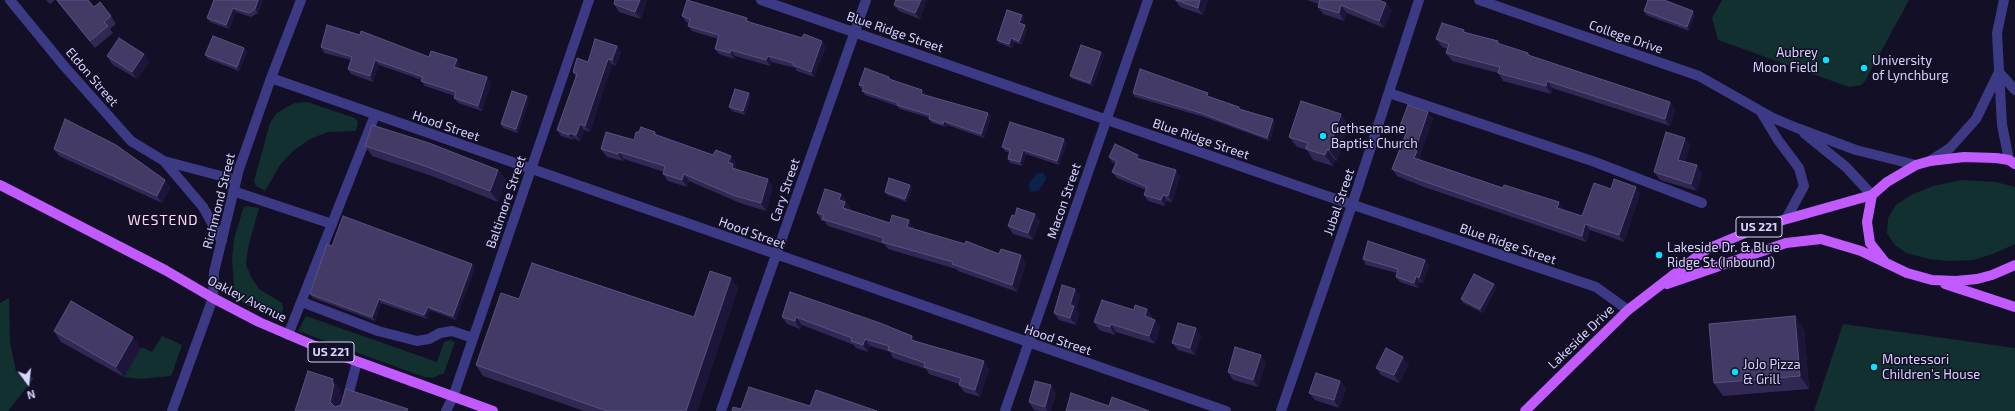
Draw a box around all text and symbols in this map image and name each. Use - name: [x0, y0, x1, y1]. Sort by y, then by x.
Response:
- street label: Blue Ridge Street: [845, 8, 945, 56]
- street label: College Drive: [1587, 17, 1665, 57]
- street label: Eldon Street: [62, 45, 122, 109]
- place label: Aubrey Moon Field: [1753, 45, 1818, 76]
- place label: University of Lynchburg: [1872, 53, 1949, 84]
- marker: Aubrey Moon Field: [1821, 55, 1831, 65]
- marker: University of Lynchburg: [1859, 63, 1869, 73]
- street label: Hood Street: [410, 107, 482, 145]
- street label: Blue Ridge Street: [1151, 115, 1251, 163]
- place label: Gethsemane Baptist Church: [1331, 121, 1418, 152]
- marker: Gethsemane Baptist Church: [1318, 131, 1328, 141]
- street label: Richmond Street: [200, 152, 238, 250]
- street label: Baltimore Street: [483, 154, 529, 250]
- street label: Cary Street: [767, 156, 803, 224]
- street label: Macon Street: [1044, 161, 1084, 241]
- street label: Jubal Street: [1320, 167, 1358, 237]
- district label: WESTEND: [127, 212, 199, 228]
- street label: Hood Street: [716, 214, 788, 252]
- road number: US 221: [1736, 217, 1782, 237]
- street label: Blue Ridge Street: [1458, 220, 1558, 268]
- place label: Lakeside Dr. & Blue Ridge St.(Inbound): [1667, 240, 1780, 271]
- marker: Lakeside Dr. & Blue Ridge St.(Inbound): [1654, 250, 1664, 260]
- street label: Oakley Avenue: [205, 272, 289, 326]
- street label: Lakeside Drive: [1545, 302, 1617, 372]
- street label: Hood Street: [1022, 321, 1094, 359]
- road number: US 221: [308, 342, 354, 362]
- place label: Montessori Children's House: [1882, 352, 1980, 383]
- place label: JoJo Pizza & Grill: [1743, 357, 1801, 388]
- marker: Montessori Children's House: [1869, 362, 1879, 372]
- north arrow: [8, 363, 48, 403]
- marker: JoJo Pizza & Grill: [1730, 367, 1740, 377]
- text: N: [26, 388, 37, 402]

